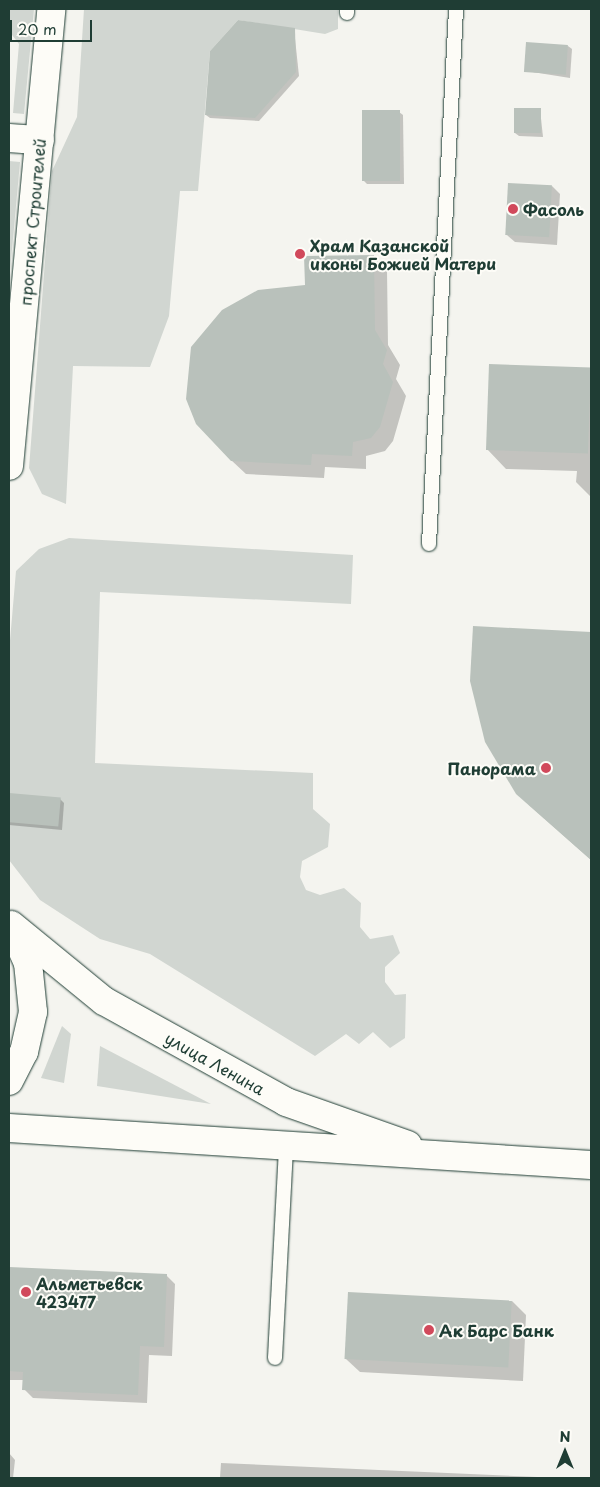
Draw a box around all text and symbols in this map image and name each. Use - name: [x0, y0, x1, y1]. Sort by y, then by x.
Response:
- scale bar: [12, 10, 95, 42]
- text: 20 m: [18, 17, 57, 40]
- street label: проспект Строителей: [15, 137, 49, 307]
- place label: Фасоль: [523, 199, 584, 219]
- marker: Фасоль: [507, 203, 519, 215]
- place label: Храм Казанской иконы Божией Матери: [310, 235, 499, 273]
- marker: Храм Казанской иконы Божией Матери: [294, 248, 306, 260]
- place label: Панорама: [447, 758, 536, 778]
- marker: Панорама: [540, 762, 552, 774]
- street label: улица Ленина: [161, 1027, 269, 1099]
- place label: Альметьевск 423477: [36, 1273, 143, 1311]
- marker: Альметьевск 423477: [20, 1286, 32, 1298]
- place label: Ак Барс Банк: [439, 1320, 554, 1340]
- marker: Ак Барс Банк: [423, 1324, 435, 1336]
- text: N: [559, 1426, 571, 1447]
- north arrow: [540, 1427, 590, 1477]

